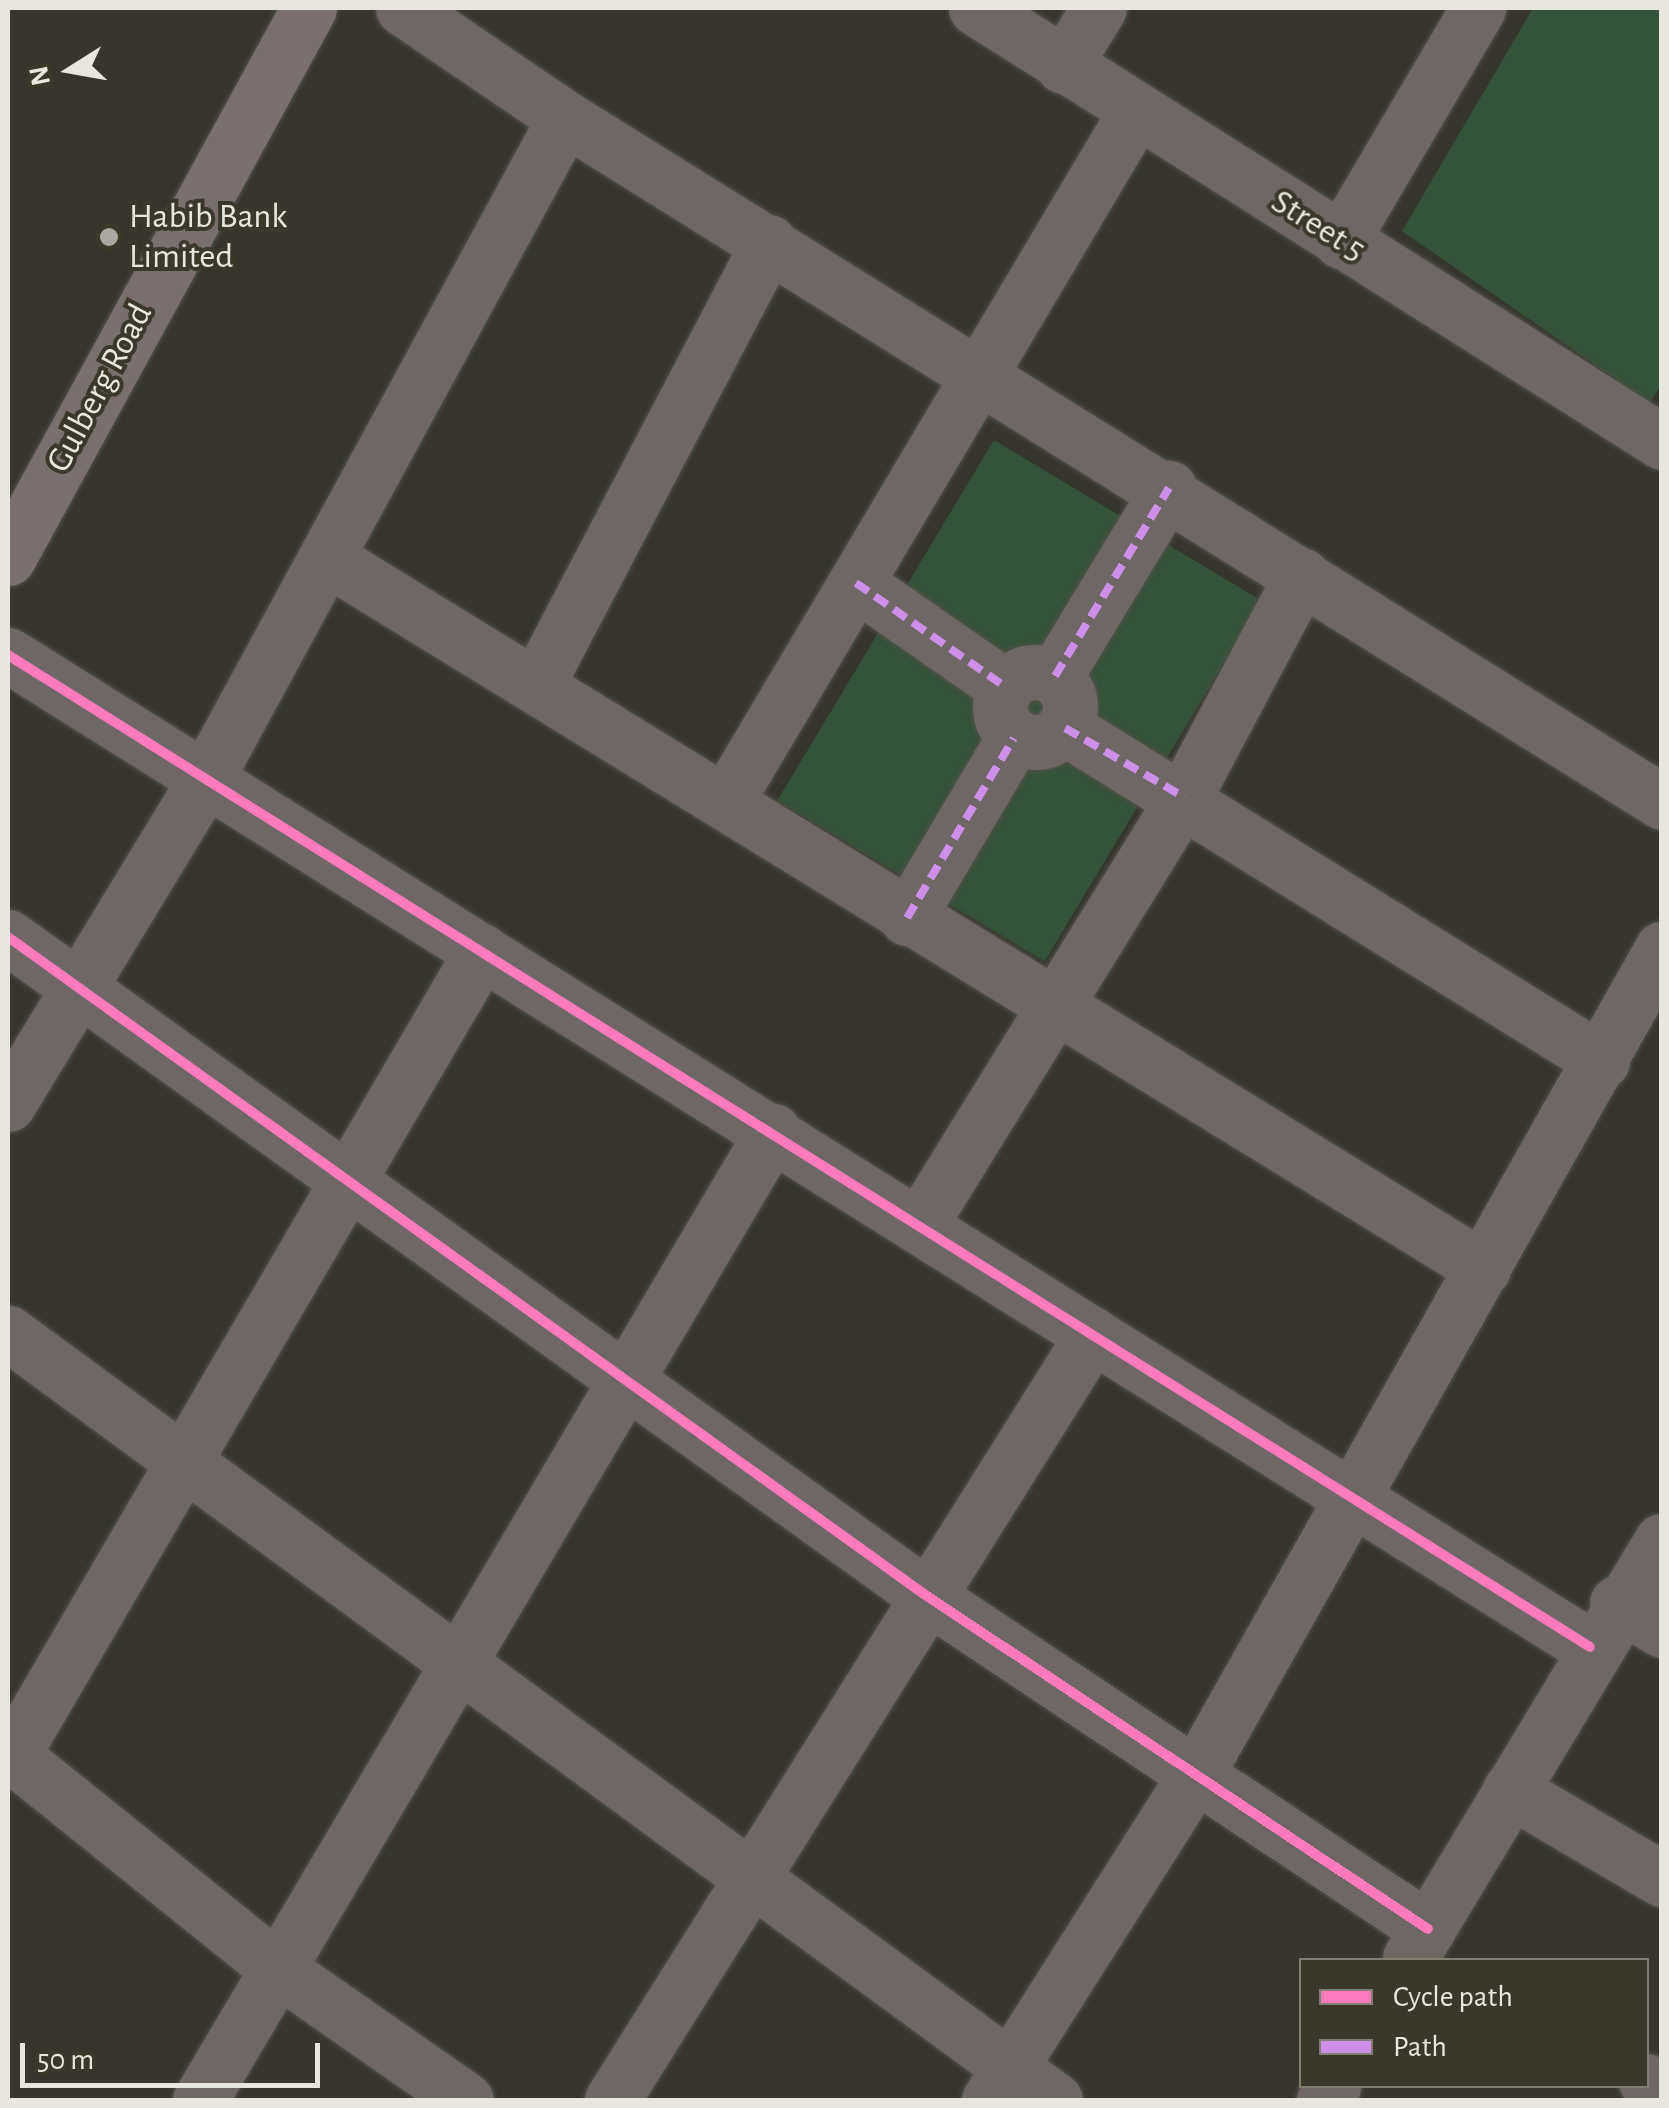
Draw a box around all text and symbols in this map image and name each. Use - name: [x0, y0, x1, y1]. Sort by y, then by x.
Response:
- north arrow: [20, 20, 120, 120]
- text: N: [25, 63, 56, 88]
- street label: Street 5: [1263, 181, 1373, 271]
- place label: Habib Bank Limited: [129, 196, 287, 278]
- marker: Habib Bank Limited: [98, 226, 120, 248]
- street label: Gulberg Road: [38, 297, 162, 479]
- legend: [1299, 1958, 1649, 2088]
- text: Cycle path: [1393, 1982, 1513, 2012]
- scale bar: [25, 2023, 325, 2085]
- text: Path: [1393, 2032, 1447, 2062]
- text: 50 m: [37, 2045, 94, 2075]

